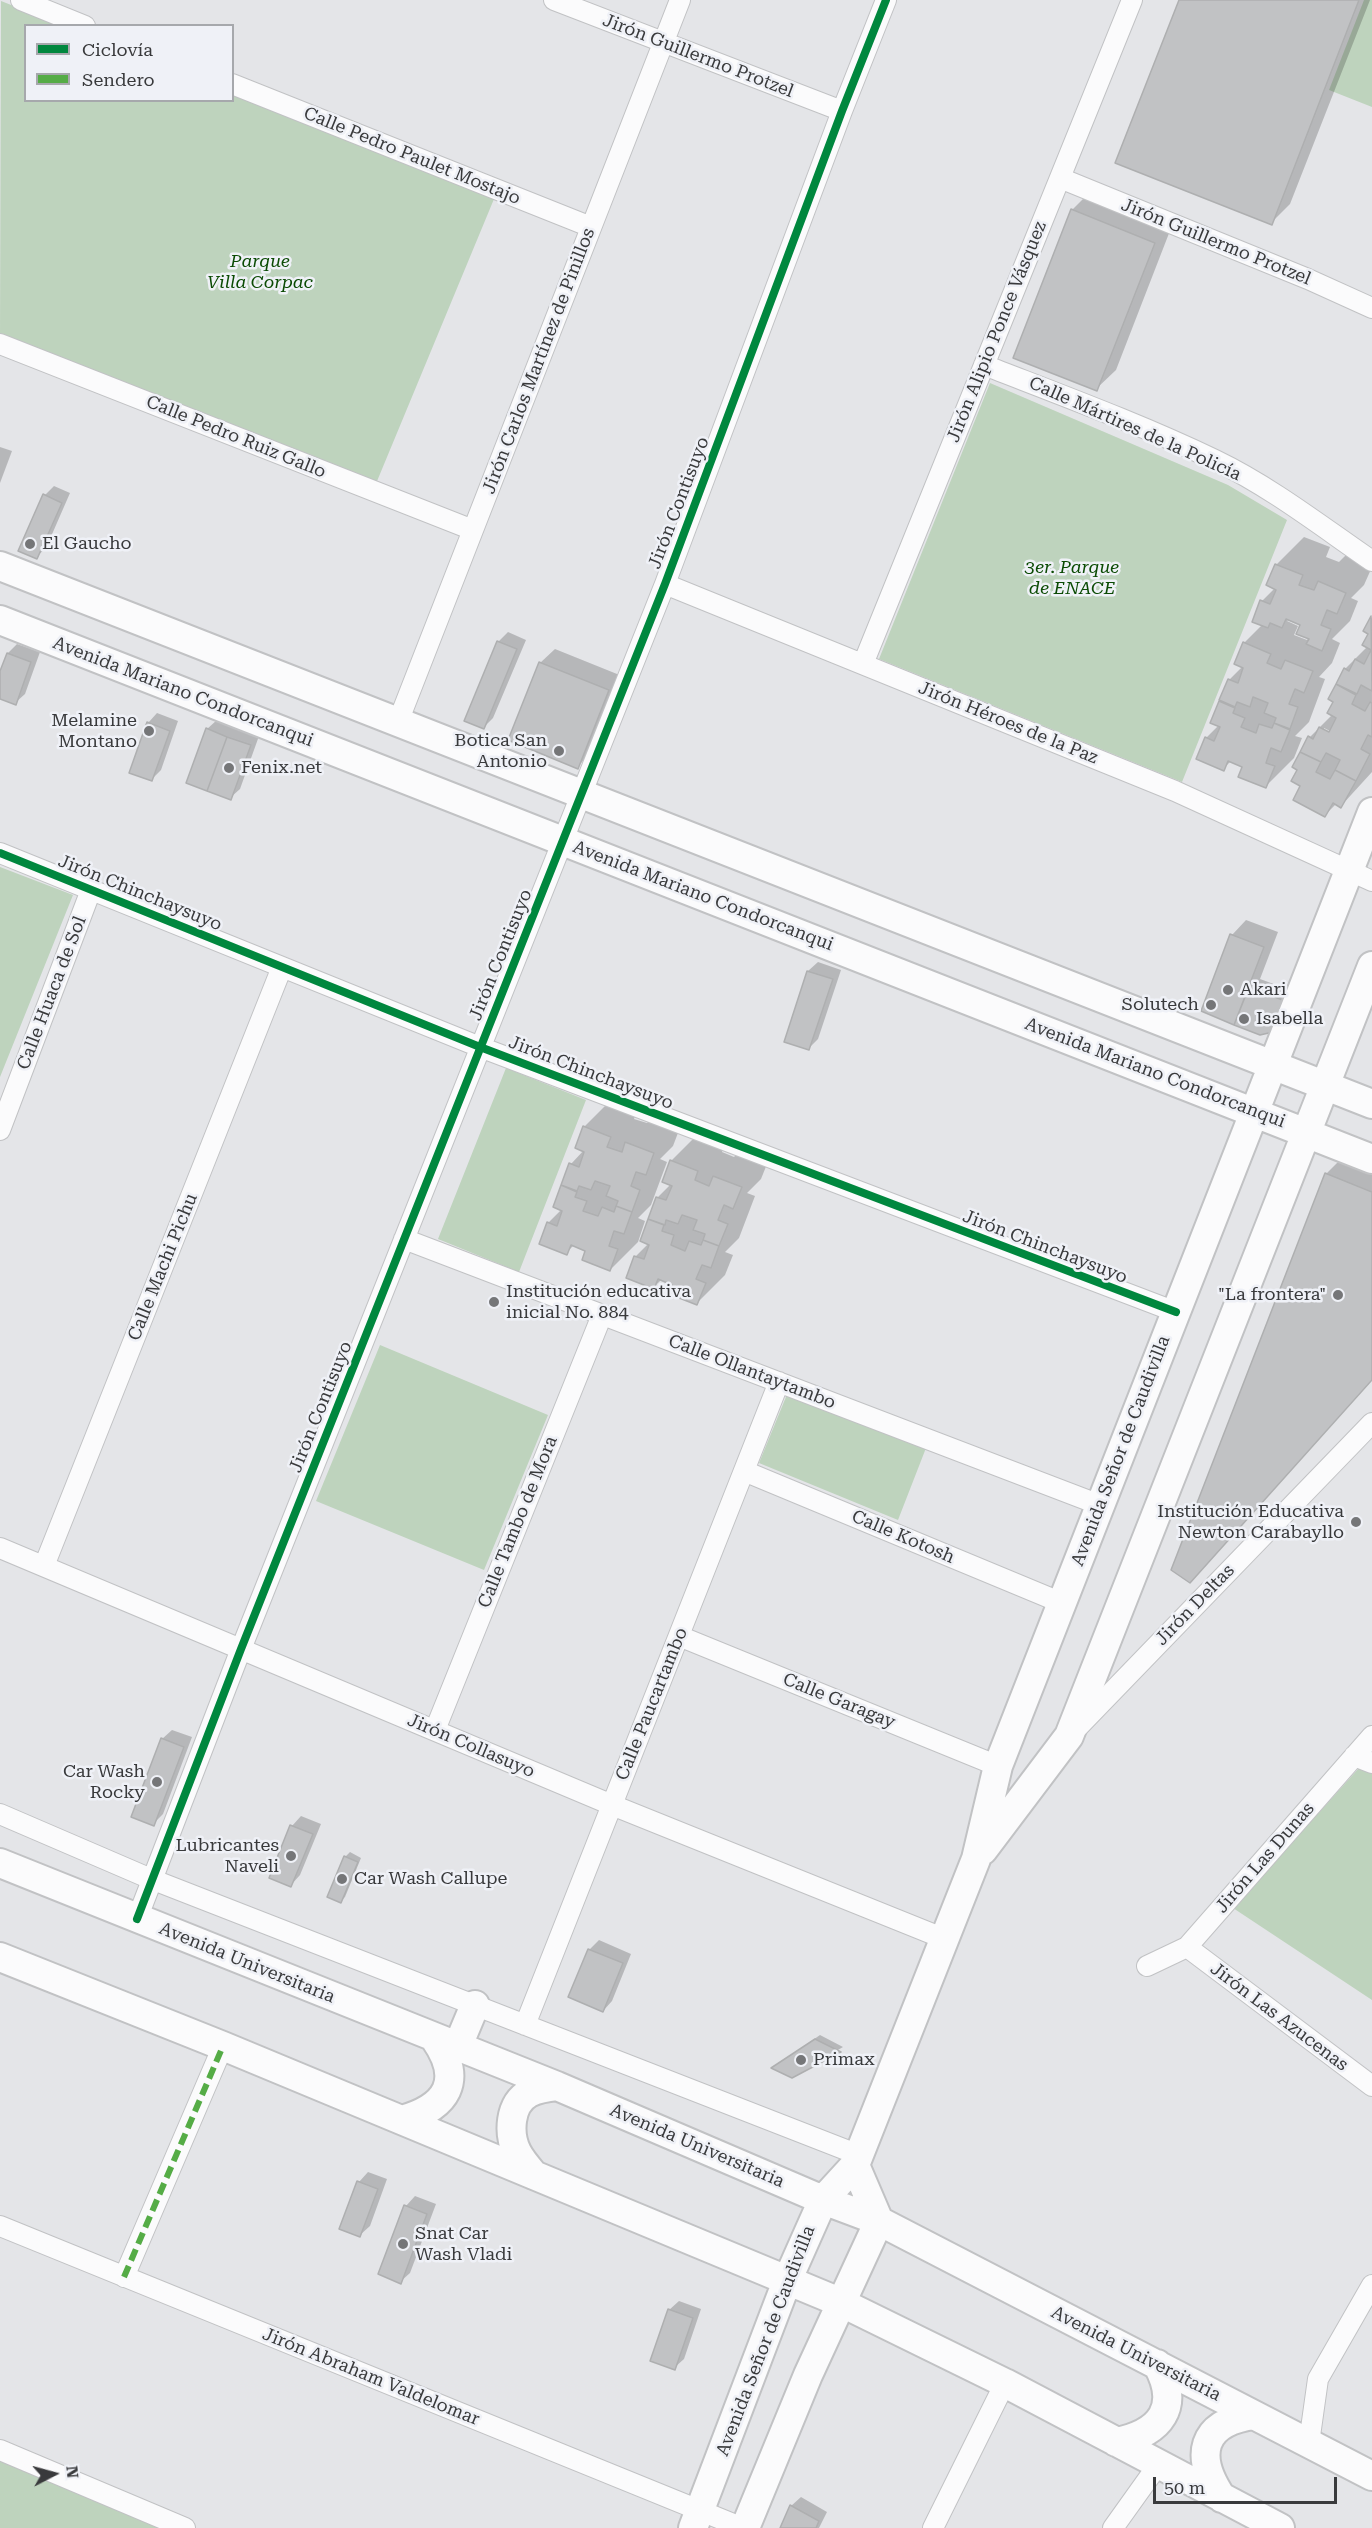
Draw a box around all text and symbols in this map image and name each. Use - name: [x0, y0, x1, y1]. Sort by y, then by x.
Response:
- street label: Jirón Guillermo Protzel: [600, 10, 796, 102]
- legend: [24, 24, 234, 102]
- text: Ciclovía: [82, 39, 153, 60]
- text: Sendero: [82, 69, 155, 90]
- street label: Calle Pedro Paulet Mostajo: [300, 103, 524, 209]
- street label: Jirón Guillermo Protzel: [1118, 194, 1314, 290]
- street label: Jirón Alipio Ponce Vásquez: [943, 218, 1051, 446]
- street label: Jirón Carlos Martínez de Pinillos: [478, 225, 600, 497]
- park label: Parque Villa Corpac: [207, 251, 313, 294]
- street label: Calle Mártires de la Policía: [1025, 372, 1245, 486]
- street label: Calle Pedro Ruiz Gallo: [143, 391, 329, 483]
- street label: Jirón Contisuyo: [644, 434, 714, 572]
- place label: El Gaucho: [42, 533, 132, 555]
- marker: El Gaucho: [23, 537, 37, 551]
- park label: 3er. Parque de ENACE: [1025, 557, 1119, 600]
- street label: Avenida Mariano Condorcanqui: [50, 632, 316, 752]
- street label: Jirón Héroes de la Paz: [915, 677, 1101, 769]
- place label: Melamine Montano: [51, 710, 137, 752]
- marker: Melamine Montano: [142, 724, 156, 738]
- place label: Botica San Antonio: [454, 730, 547, 772]
- marker: Botica San Antonio: [552, 744, 566, 758]
- place label: Fenix.net: [241, 757, 322, 779]
- marker: Fenix.net: [222, 761, 236, 775]
- street label: Avenida Mariano Condorcanqui: [570, 836, 836, 956]
- street label: Jirón Chinchaysuyo: [55, 850, 225, 936]
- street label: Jirón Contisuyo: [465, 886, 537, 1024]
- street label: Calle Huaca de Sol: [13, 913, 91, 1073]
- place label: Akari: [1240, 979, 1287, 1001]
- marker: Akari: [1221, 983, 1235, 997]
- place label: Solutech: [1121, 994, 1199, 1016]
- marker: Solutech: [1204, 998, 1218, 1012]
- place label: Isabella: [1256, 1008, 1323, 1030]
- marker: Isabella: [1237, 1012, 1251, 1026]
- street label: Avenida Mariano Condorcanqui: [1022, 1013, 1288, 1133]
- street label: Jirón Chinchaysuyo: [506, 1032, 676, 1114]
- street label: Calle Machi Pichu: [124, 1190, 202, 1344]
- street label: Jirón Chinchaysuyo: [960, 1206, 1130, 1288]
- place label: Institución educativa inicial No. 884: [506, 1281, 691, 1324]
- place label: "La frontera": [1218, 1284, 1326, 1306]
- marker: "La frontera": [1331, 1288, 1345, 1302]
- marker: Institución educativa inicial No. 884: [487, 1295, 501, 1309]
- street label: Calle Ollantaytambo: [665, 1330, 839, 1414]
- street label: Avenida Señor de Caudivilla: [1067, 1333, 1175, 1569]
- street label: Jirón Contisuyo: [285, 1338, 357, 1476]
- street label: Calle Tambo de Mora: [474, 1433, 562, 1611]
- place label: Institución Educativa Newton Carabayllo: [1157, 1501, 1344, 1544]
- street label: Calle Kotosh: [848, 1506, 958, 1568]
- marker: Institución Educativa Newton Carabayllo: [1349, 1515, 1363, 1529]
- street label: Jirón Deltas: [1151, 1560, 1239, 1650]
- street label: Calle Paucartambo: [611, 1624, 693, 1784]
- street label: Calle Garagay: [780, 1669, 898, 1733]
- street label: Jirón Collasuyo: [404, 1709, 538, 1783]
- place label: Car Wash Rocky: [63, 1761, 145, 1804]
- marker: Car Wash Rocky: [150, 1775, 164, 1789]
- street label: Jirón Las Dunas: [1211, 1798, 1319, 1918]
- place label: Lubricantes Naveli: [175, 1835, 279, 1878]
- marker: Lubricantes Naveli: [284, 1849, 298, 1863]
- place label: Car Wash Callupe: [354, 1868, 507, 1890]
- marker: Car Wash Callupe: [335, 1872, 349, 1886]
- street label: Avenida Universitaria: [156, 1918, 338, 2008]
- street label: Jirón Las Azucenas: [1206, 1958, 1352, 2076]
- place label: Primax: [813, 2049, 875, 2071]
- marker: Primax: [794, 2053, 808, 2067]
- street label: Avenida Universitaria: [606, 2099, 788, 2193]
- place label: Snat Car Wash Vladi: [415, 2223, 512, 2266]
- street label: Avenida Señor de Caudivilla: [712, 2223, 820, 2459]
- marker: Snat Car Wash Vladi: [396, 2237, 410, 2251]
- street label: Avenida Universitaria: [1048, 2302, 1224, 2406]
- street label: Jirón Abraham Valdelomar: [259, 2323, 483, 2431]
- north arrow: [24, 2444, 84, 2504]
- text: N: [62, 2465, 82, 2479]
- scale bar: [1156, 2465, 1340, 2503]
- text: 50 m: [1164, 2477, 1205, 2498]

